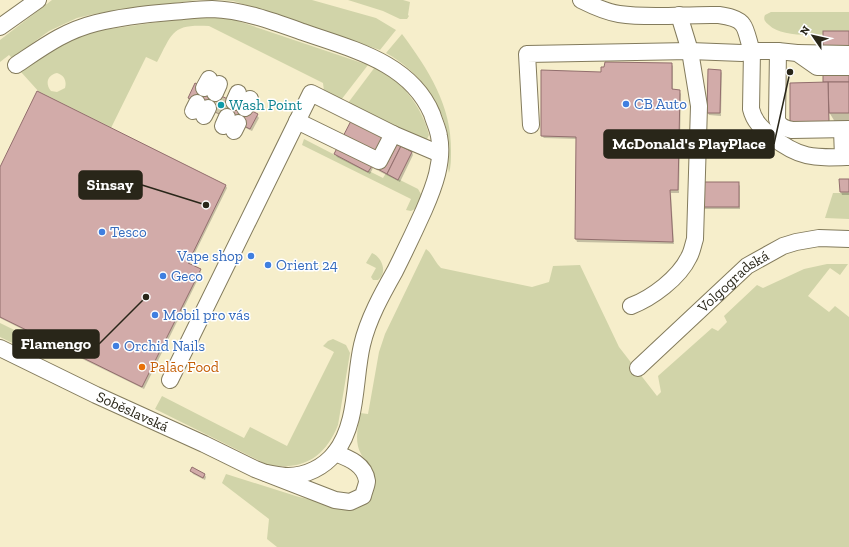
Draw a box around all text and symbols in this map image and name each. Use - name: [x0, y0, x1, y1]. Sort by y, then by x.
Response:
- north arrow: [793, 16, 833, 56]
- text: N: [797, 23, 813, 38]
- place label: CB Auto: [634, 95, 687, 113]
- place label: Wash Point: [229, 96, 303, 114]
- marker: CB Auto: [621, 99, 631, 109]
- marker: Wash Point: [216, 100, 226, 110]
- callout: McDonald's PlayPlace: [604, 130, 774, 158]
- text: McDonald's PlayPlace: [612, 134, 766, 153]
- callout: Sinsay: [79, 171, 142, 199]
- text: Sinsay: [87, 175, 134, 194]
- place label: Tesco: [110, 223, 147, 241]
- marker: Tesco: [97, 227, 107, 237]
- place label: Vape shop: [176, 247, 243, 265]
- street label: Volgogradská: [693, 247, 772, 317]
- marker: Vape shop: [246, 251, 256, 261]
- place label: Orient 24: [276, 256, 338, 274]
- marker: Orient 24: [263, 260, 273, 270]
- place label: Geco: [171, 267, 203, 285]
- marker: Geco: [158, 271, 168, 281]
- place label: Mobil pro vás: [163, 306, 250, 324]
- marker: Mobil pro vás: [150, 310, 160, 320]
- callout: Flamengo: [13, 330, 99, 358]
- text: Flamengo: [21, 334, 92, 353]
- place label: Orchid Nails: [124, 337, 205, 355]
- marker: Orchid Nails: [111, 341, 121, 351]
- place label: Palāc Food: [150, 358, 220, 376]
- marker: Palāc Food: [137, 362, 147, 372]
- street label: Soběslavská: [94, 387, 171, 436]

